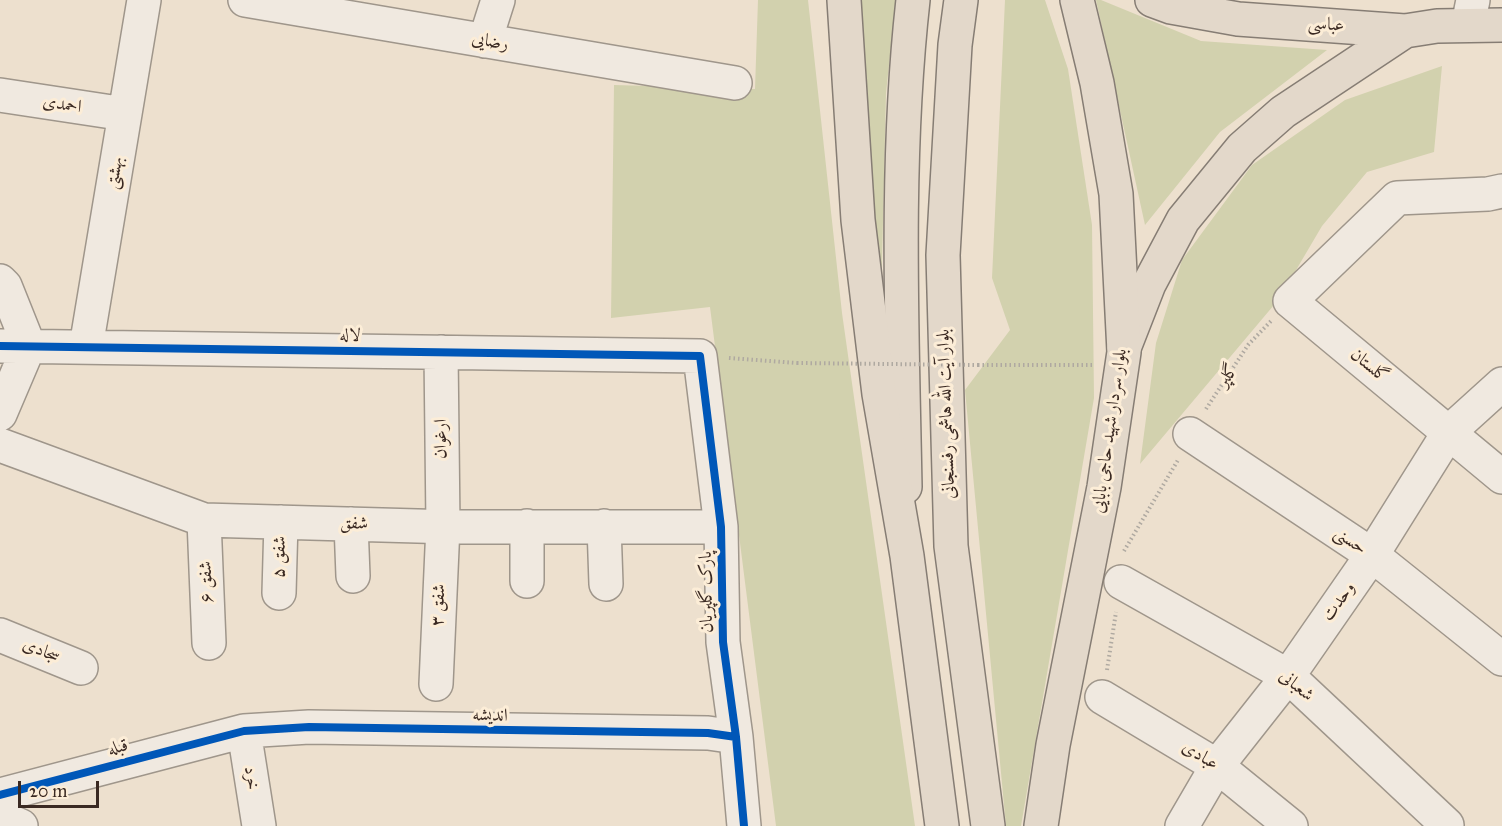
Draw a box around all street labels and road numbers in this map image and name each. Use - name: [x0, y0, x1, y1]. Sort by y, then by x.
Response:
- street label: عباسی: [1307, 13, 1345, 37]
- street label: رضایی: [470, 28, 510, 56]
- street label: احمدی: [41, 91, 83, 119]
- street label: بهشتی: [102, 155, 128, 191]
- street label: لاله: [339, 325, 361, 347]
- street label: بلوار آیت الله هاشمی رفسنجانی: [933, 329, 961, 499]
- street label: گلستان: [1345, 344, 1393, 388]
- street label: بلوار سردار شهید حاجی بابایی: [1088, 347, 1132, 515]
- street label: گلپر: [1212, 360, 1244, 392]
- street label: ارغوان: [431, 419, 453, 459]
- street label: شفق: [340, 513, 368, 535]
- street label: حسنی: [1329, 522, 1371, 560]
- street label: شفق ۵: [268, 535, 292, 579]
- street label: پارک گلپریان: [695, 551, 719, 633]
- street label: شفق ۶: [195, 560, 219, 604]
- street label: وحدت: [1318, 578, 1360, 626]
- street label: شفق ۳: [427, 583, 451, 627]
- street label: سجادی: [19, 634, 63, 668]
- street label: شعبانی: [1274, 665, 1318, 707]
- street label: اندیشه: [472, 705, 508, 727]
- street label: قبله: [105, 735, 131, 761]
- street label: عبادی: [1178, 737, 1222, 775]
- street label: خرد: [238, 765, 264, 791]

